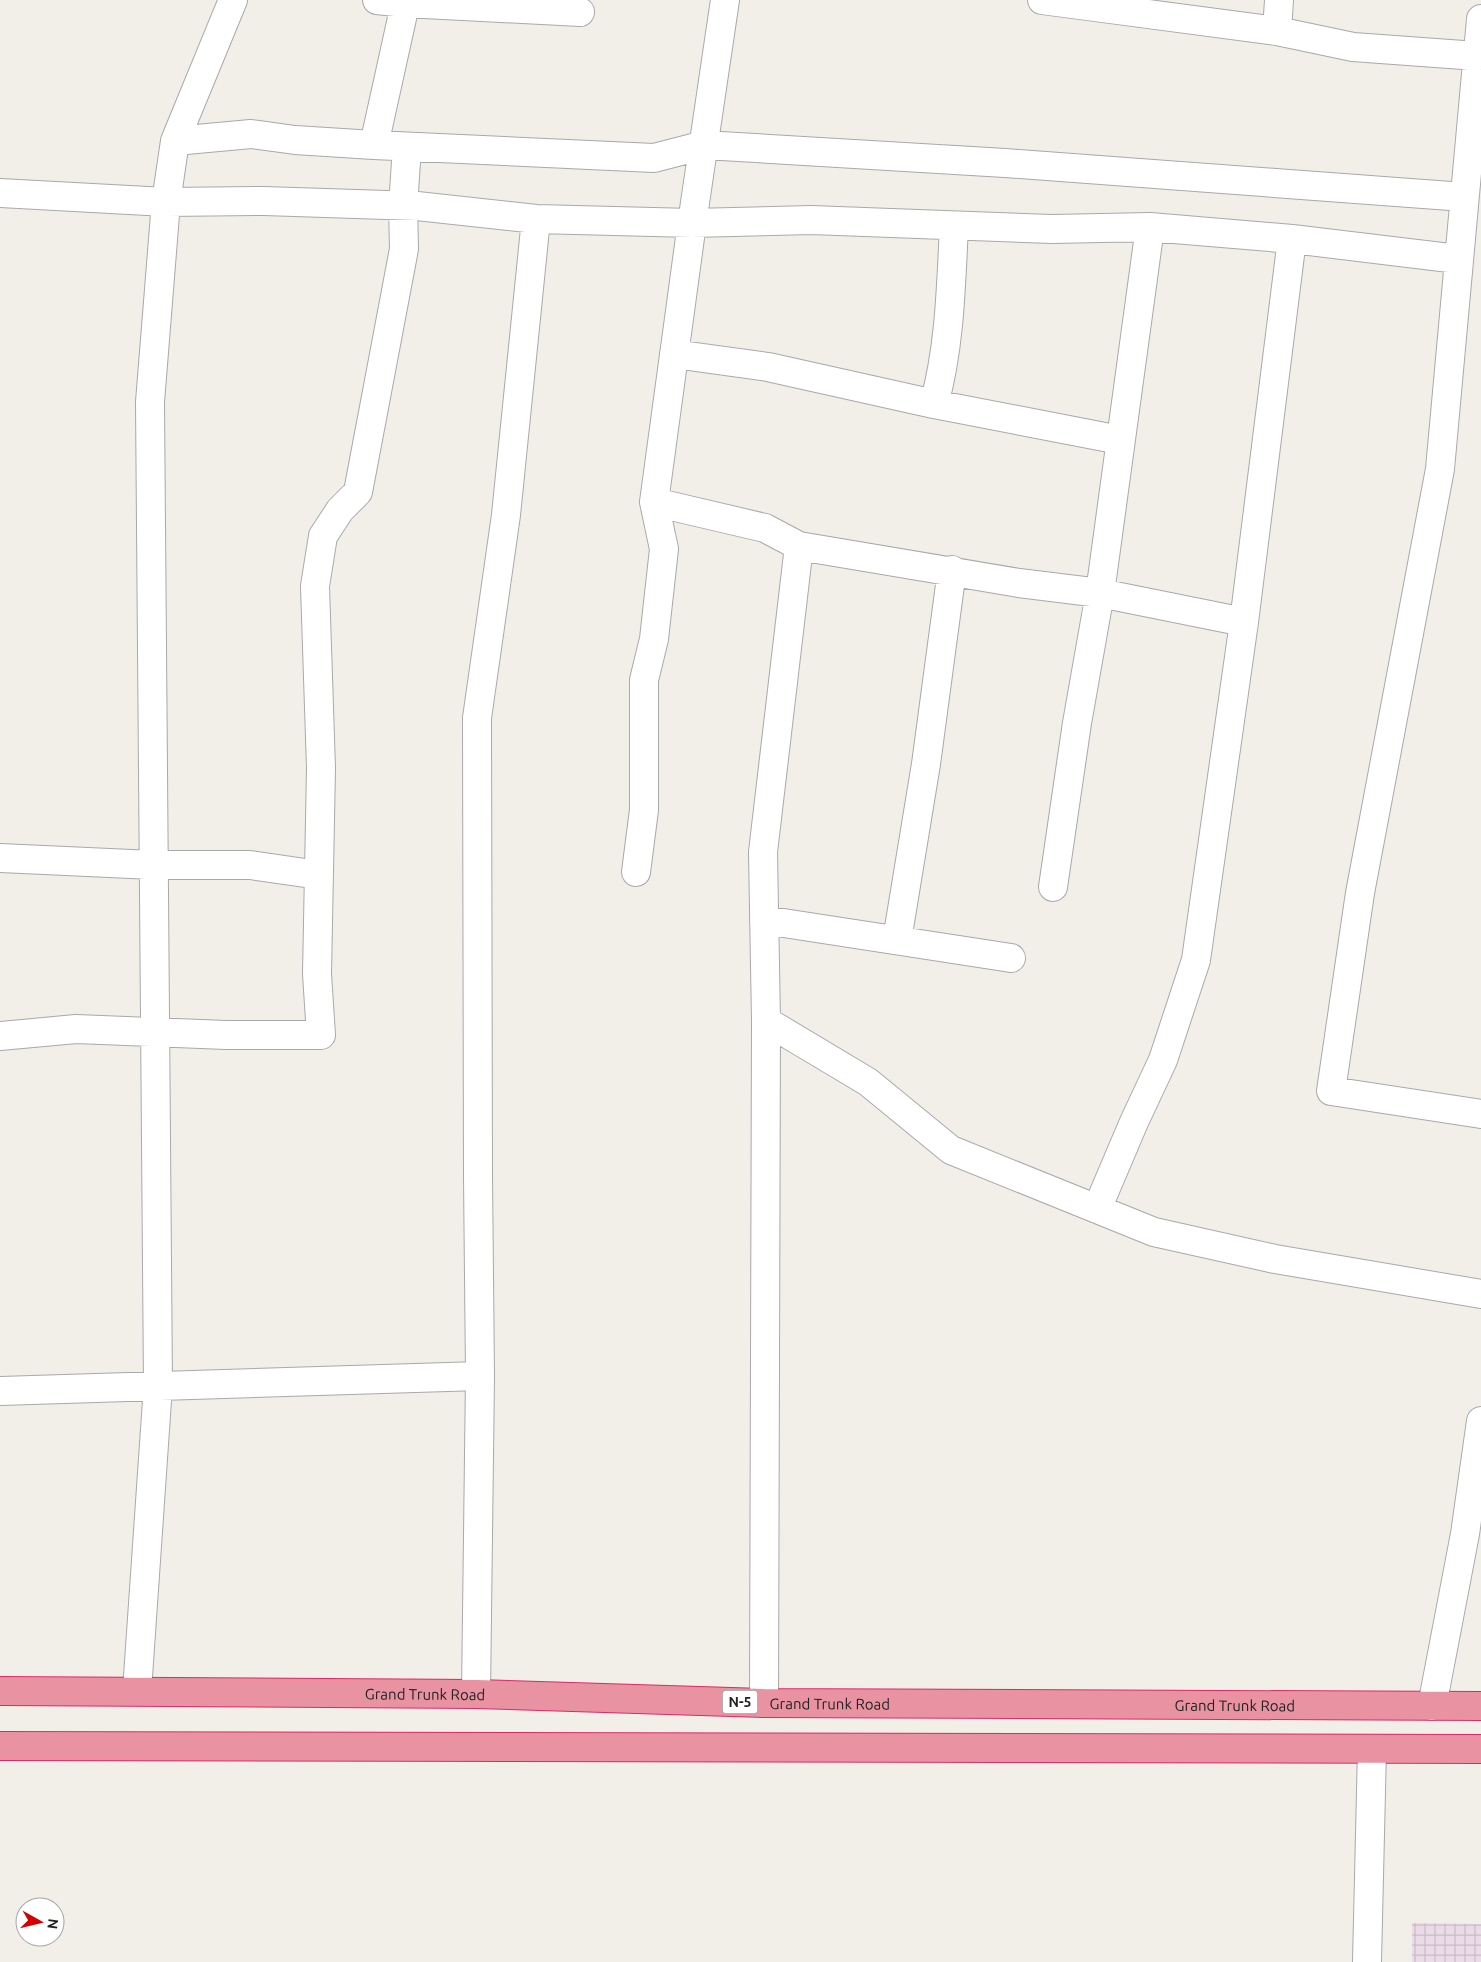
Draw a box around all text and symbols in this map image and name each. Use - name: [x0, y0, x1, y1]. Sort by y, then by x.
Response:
- street label: Grand Trunk Road: [365, 1685, 485, 1703]
- road number: N-5: [722, 1690, 758, 1714]
- street label: Grand Trunk Road: [770, 1695, 890, 1712]
- street label: Grand Trunk Road: [1175, 1696, 1295, 1714]
- north arrow: [15, 1897, 65, 1947]
- text: N: [44, 1918, 62, 1930]

